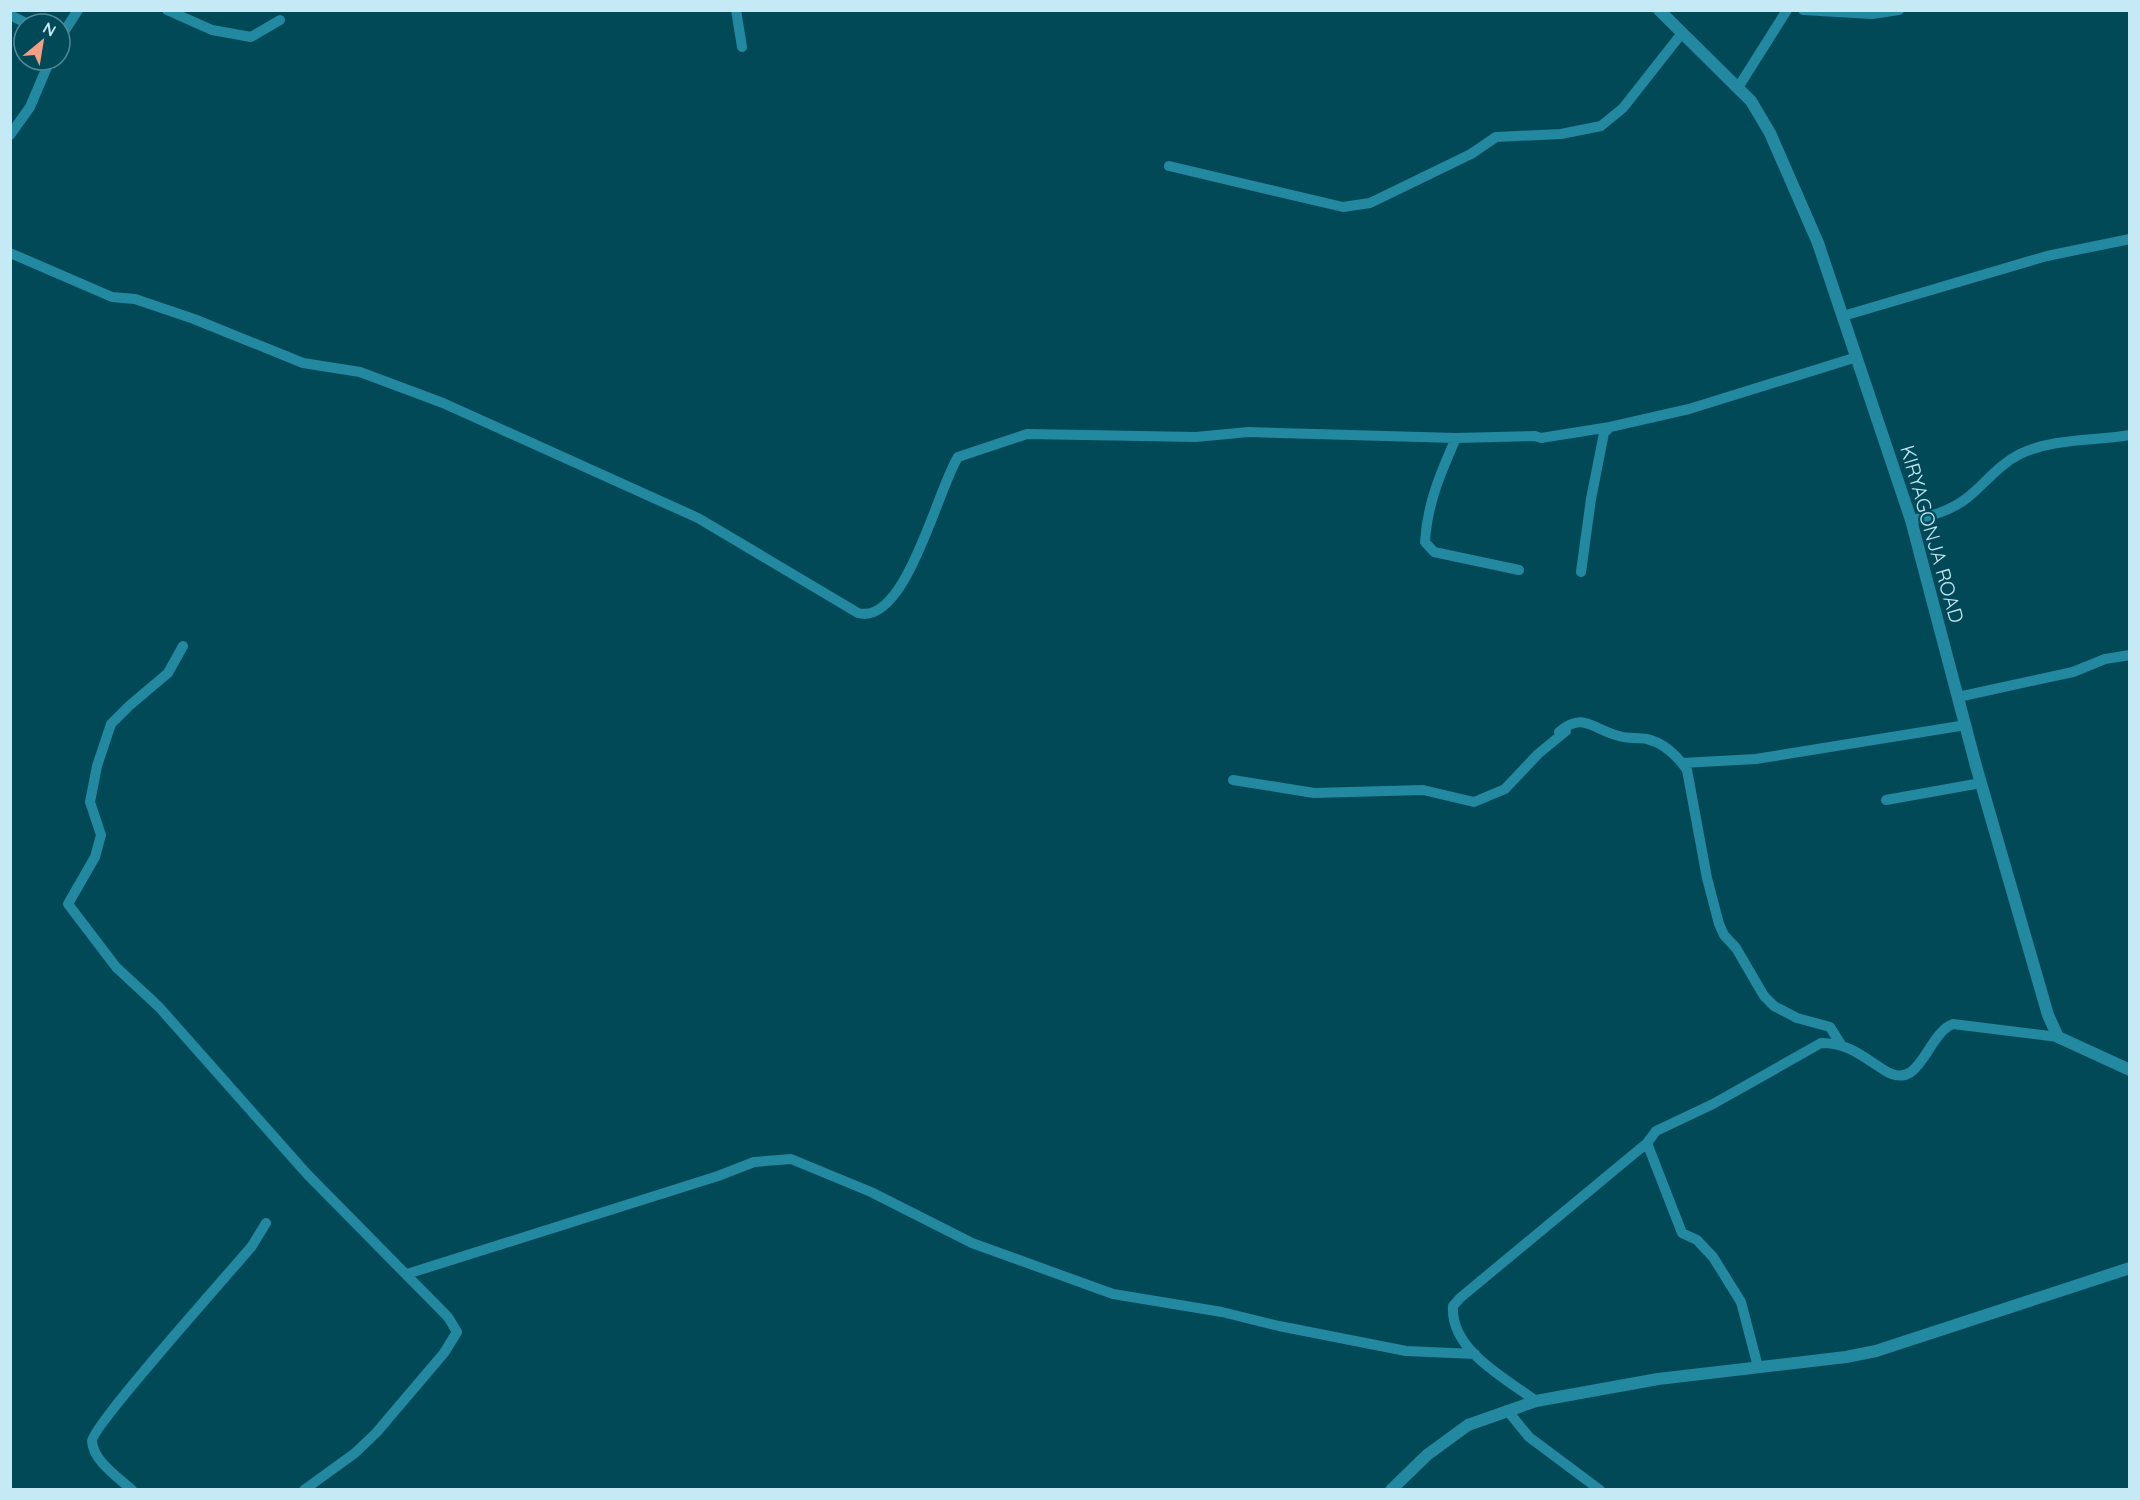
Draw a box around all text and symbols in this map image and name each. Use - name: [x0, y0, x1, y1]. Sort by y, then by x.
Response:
- north arrow: [12, 12, 72, 72]
- text: N: [39, 17, 60, 41]
- street label: KIRYAGONJA ROAD: [1895, 442, 1970, 626]

